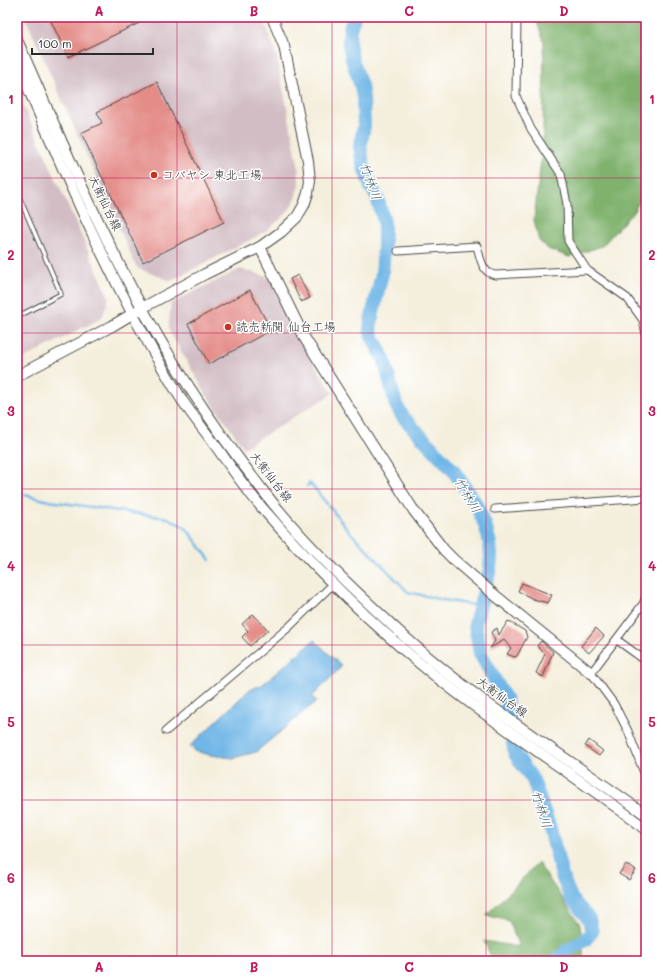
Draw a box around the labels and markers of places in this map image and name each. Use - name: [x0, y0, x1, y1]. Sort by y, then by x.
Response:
- place label: コバヤシ 東北工場: [162, 166, 262, 182]
- marker: コバヤシ 東北工場: [149, 170, 159, 180]
- place label: 読売新聞 仙台工場: [236, 318, 336, 334]
- marker: 読売新聞 仙台工場: [223, 322, 233, 332]

